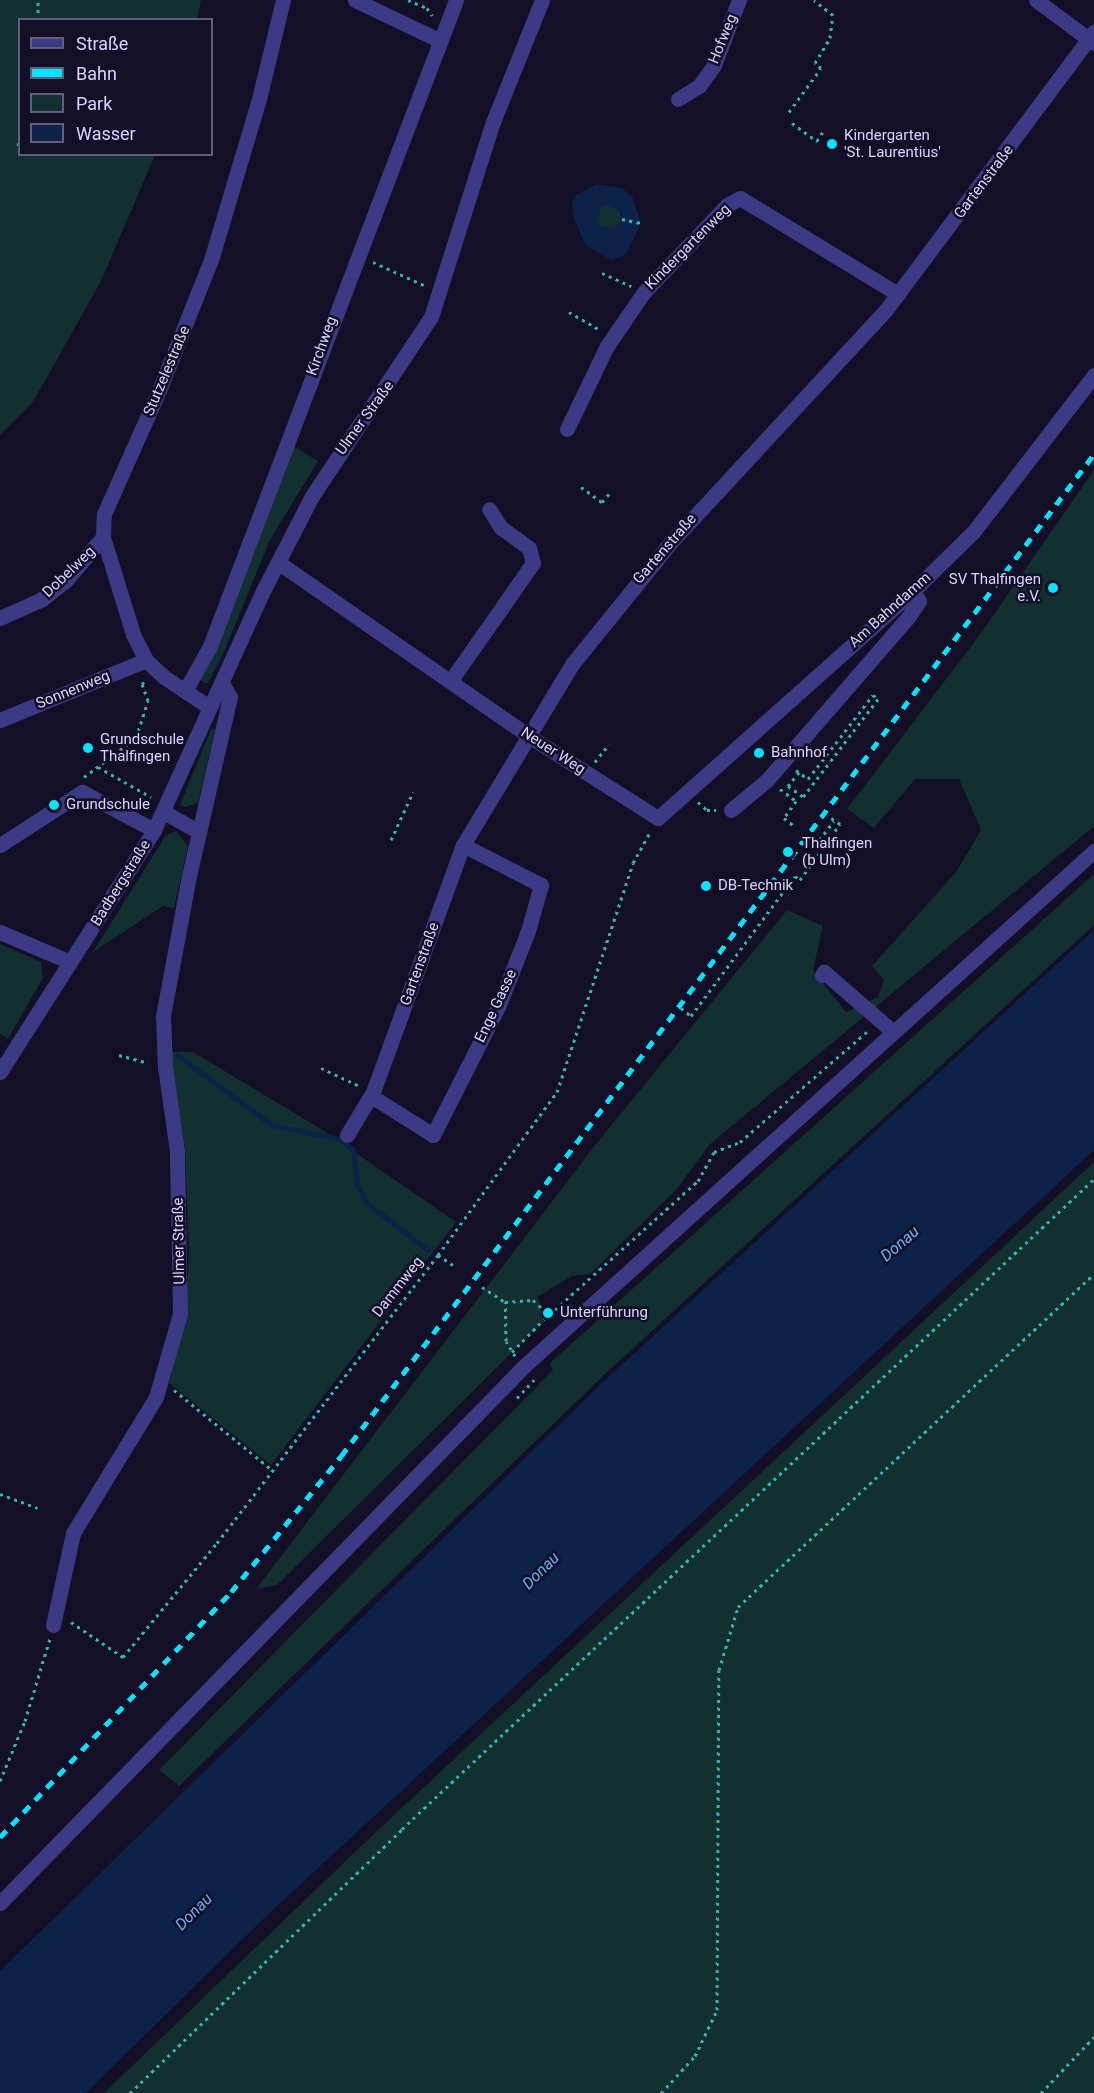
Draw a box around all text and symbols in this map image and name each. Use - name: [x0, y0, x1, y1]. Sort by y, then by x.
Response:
- street label: Hofweg: [705, 11, 741, 67]
- legend: [18, 18, 213, 156]
- text: Straße: [76, 33, 128, 54]
- text: Bahn: [76, 63, 117, 84]
- text: Park: [76, 93, 112, 114]
- text: Wasser: [76, 123, 136, 144]
- place label: Kindergarten 'St. Laurentius': [844, 126, 941, 161]
- marker: Kindergarten 'St. Laurentius': [825, 137, 839, 151]
- street label: Gartenstraße: [950, 142, 1018, 222]
- street label: Kindergartenweg: [641, 200, 735, 294]
- street label: Kirchweg: [303, 314, 341, 378]
- street label: Stutzelestraße: [140, 323, 194, 419]
- street label: Ulmer Straße: [332, 378, 398, 458]
- street label: Gartenstraße: [630, 510, 700, 588]
- street label: Dobelweg: [39, 543, 99, 601]
- street label: Am Bahndamm: [845, 569, 935, 651]
- place label: SV Thalfingen e.V.: [949, 570, 1041, 605]
- marker: SV Thalfingen e.V.: [1046, 581, 1060, 595]
- street label: Sonnenweg: [34, 667, 112, 713]
- street label: Neuer Weg: [517, 724, 589, 778]
- place label: Grundschule Thalfingen: [100, 730, 184, 765]
- marker: Grundschule Thalfingen: [81, 741, 95, 755]
- place label: Bahnhof: [771, 744, 827, 762]
- marker: Bahnhof: [752, 746, 766, 760]
- place label: Grundschule: [66, 796, 150, 814]
- marker: Grundschule: [47, 798, 61, 812]
- place label: Thalfingen (b Ulm): [802, 834, 872, 869]
- street label: Badbergstraße: [87, 837, 155, 929]
- marker: Thalfingen (b Ulm): [779, 843, 797, 861]
- place label: DB-Technik: [718, 877, 793, 895]
- marker: DB-Technik: [699, 879, 713, 893]
- street label: Gartenstraße: [397, 920, 443, 1008]
- street label: Enge Gasse: [471, 967, 521, 1045]
- street label: Ulmer Straße: [169, 1197, 189, 1285]
- water label: Donau: [877, 1222, 923, 1266]
- street label: Dammweg: [369, 1253, 427, 1321]
- place label: Unterführung: [560, 1304, 648, 1322]
- marker: Unterführung: [541, 1306, 555, 1320]
- water label: Donau: [518, 1548, 564, 1594]
- water label: Donau: [171, 1889, 217, 1935]

